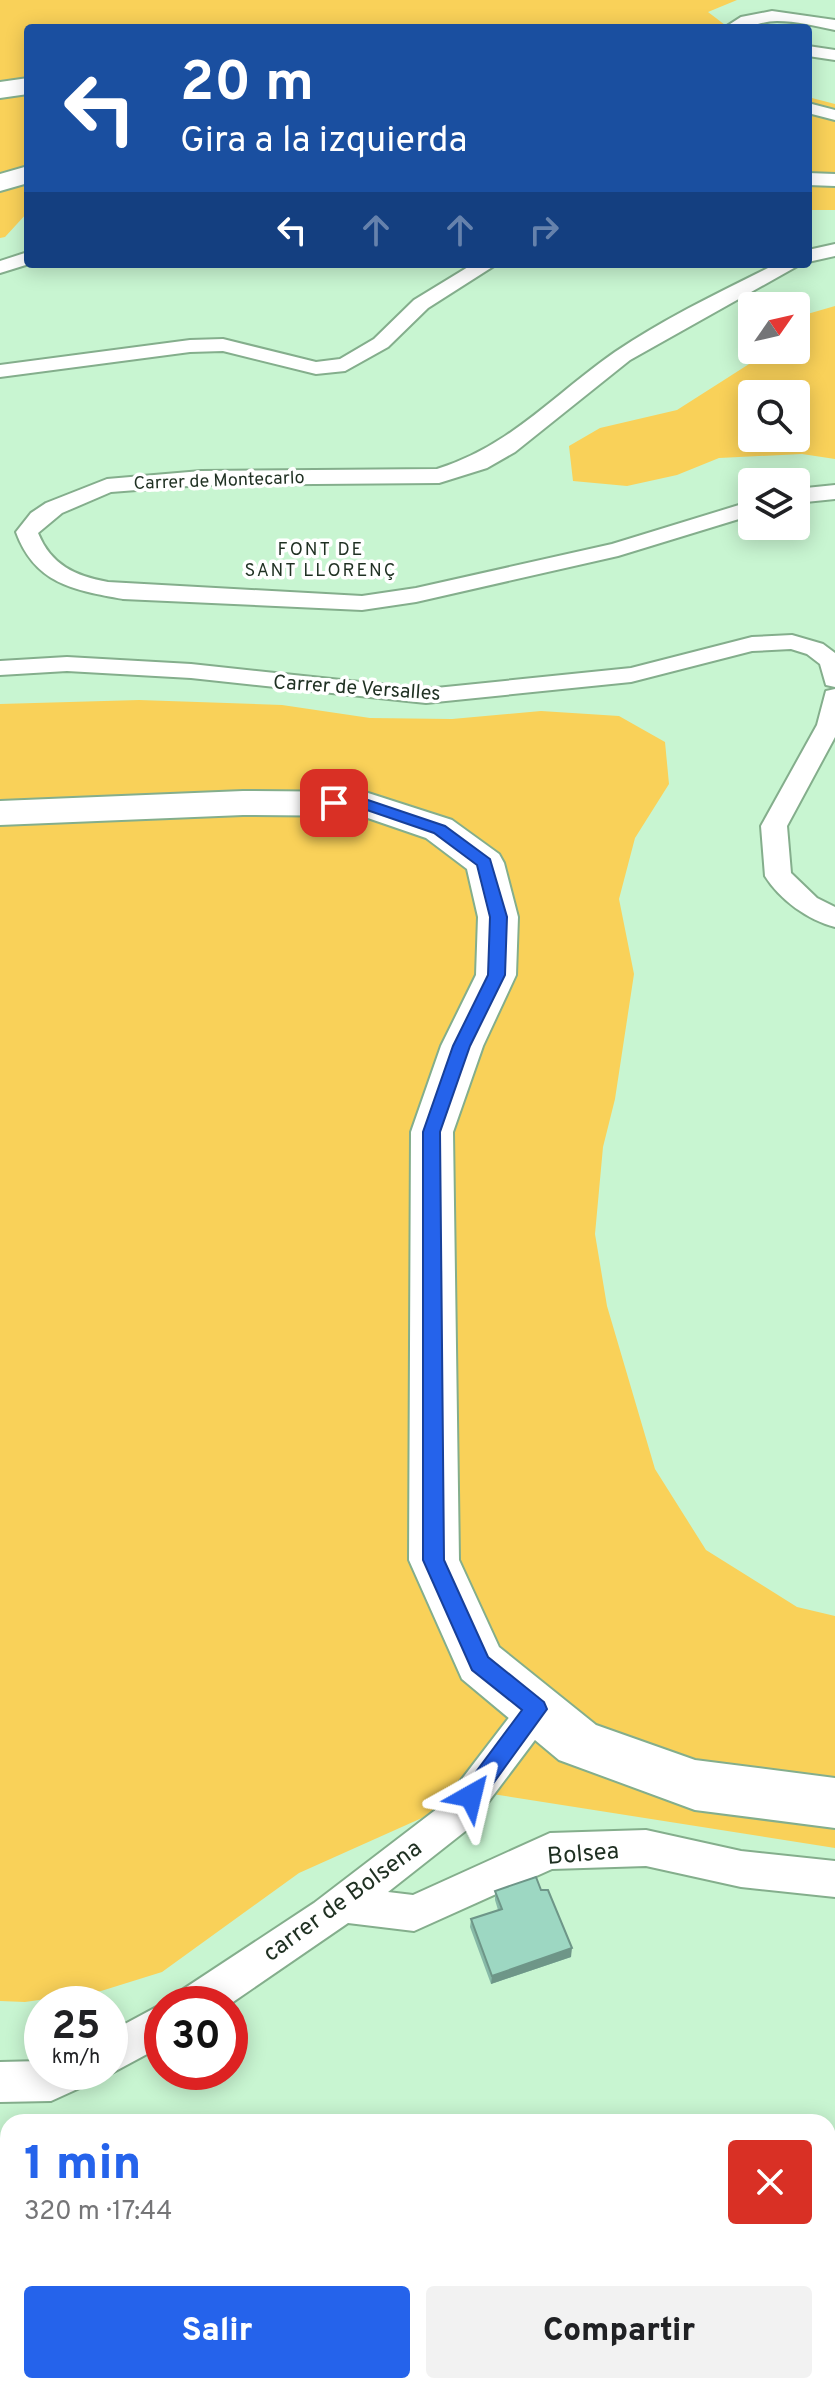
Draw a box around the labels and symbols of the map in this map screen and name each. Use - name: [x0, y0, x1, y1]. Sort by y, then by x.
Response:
- north arrow: [738, 292, 810, 364]
- street label: Carrer de Montecarlo: [133, 467, 305, 496]
- district label: FONT DE SANT LLORENÇ: [245, 539, 398, 583]
- street label: Carrer de Versalles: [272, 670, 441, 708]
- pin: [300, 769, 368, 837]
- position arrow: [429, 1754, 513, 1838]
- street label: carrer de Bolsena: [258, 1834, 428, 1969]
- street label: Bolsea: [546, 1837, 620, 1873]
- speed limit sign: 30: [144, 1986, 248, 2090]

